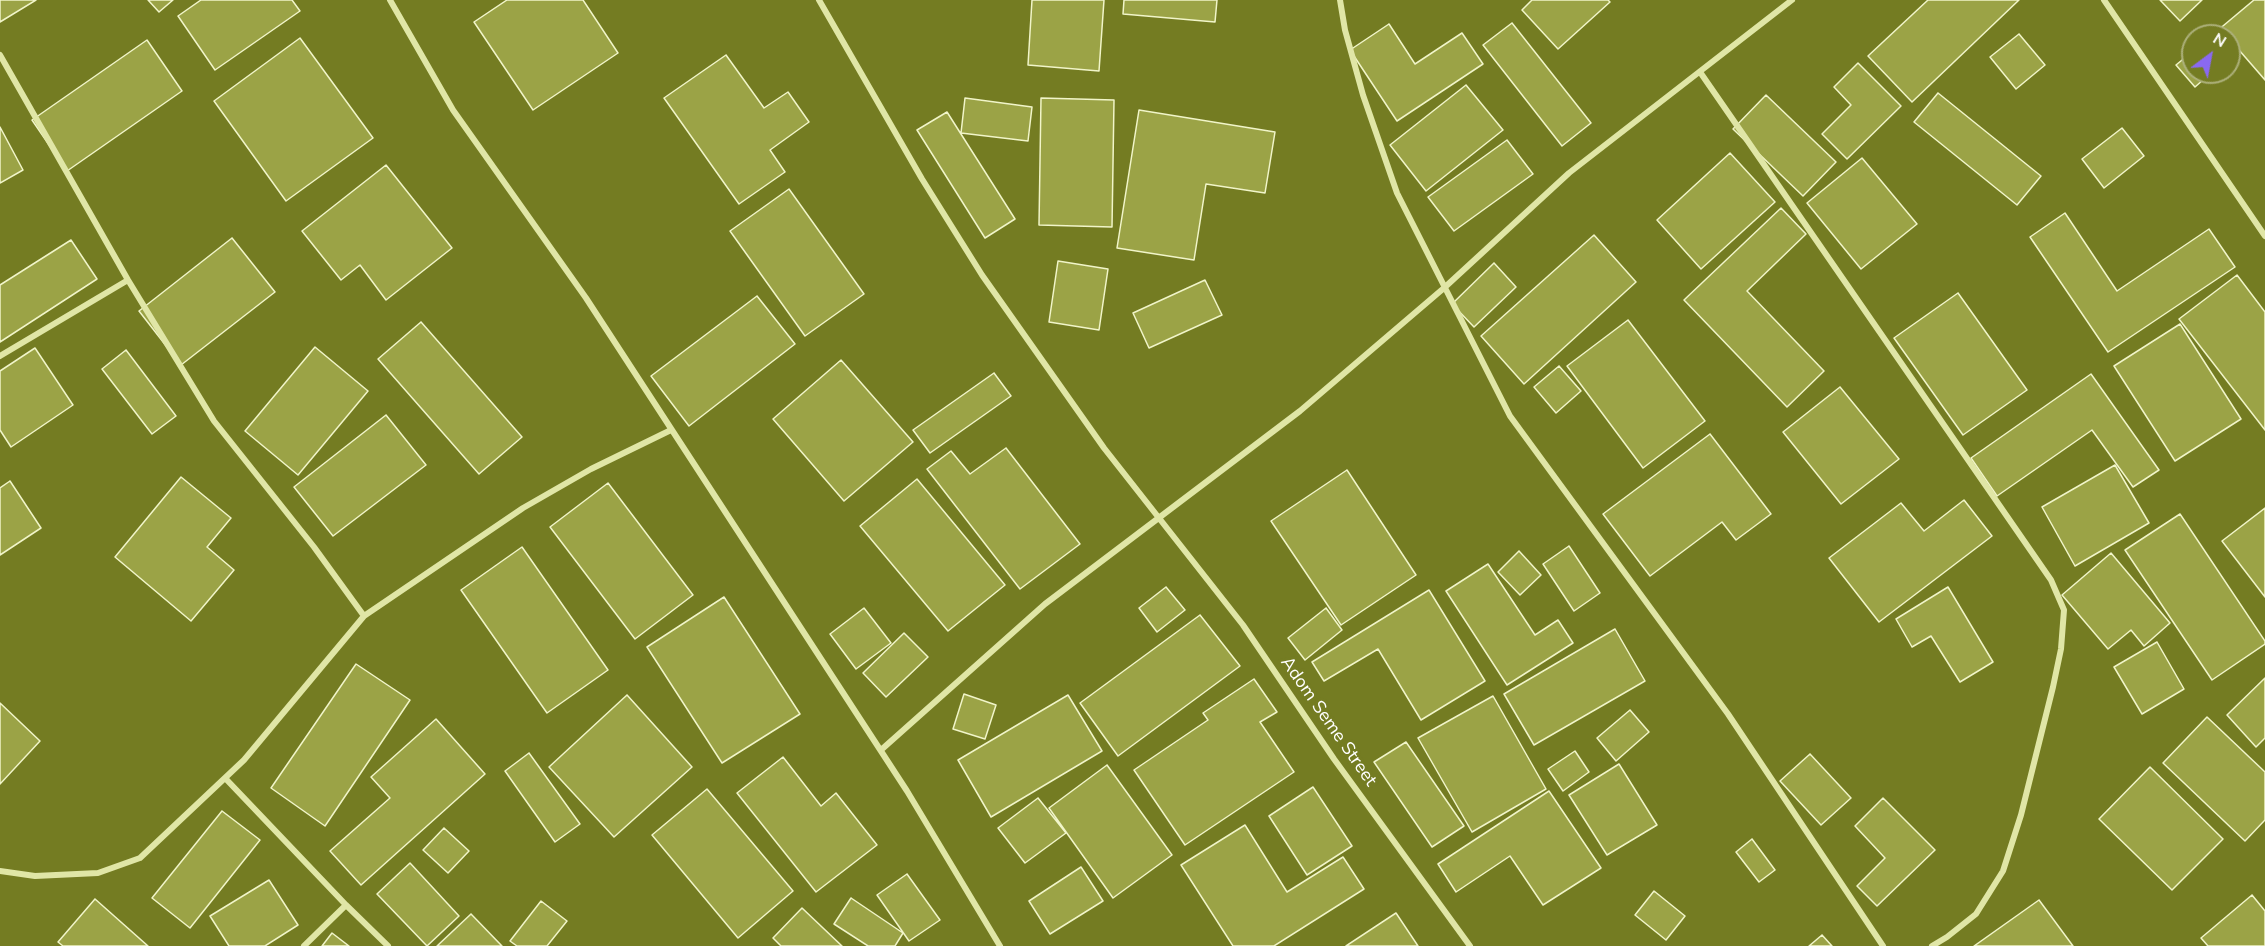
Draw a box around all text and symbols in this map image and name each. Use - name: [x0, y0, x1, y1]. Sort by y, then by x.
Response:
- north arrow: [2181, 24, 2241, 84]
- text: N: [2209, 28, 2230, 53]
- street label: Adom Seme Street: [1275, 653, 1381, 791]

